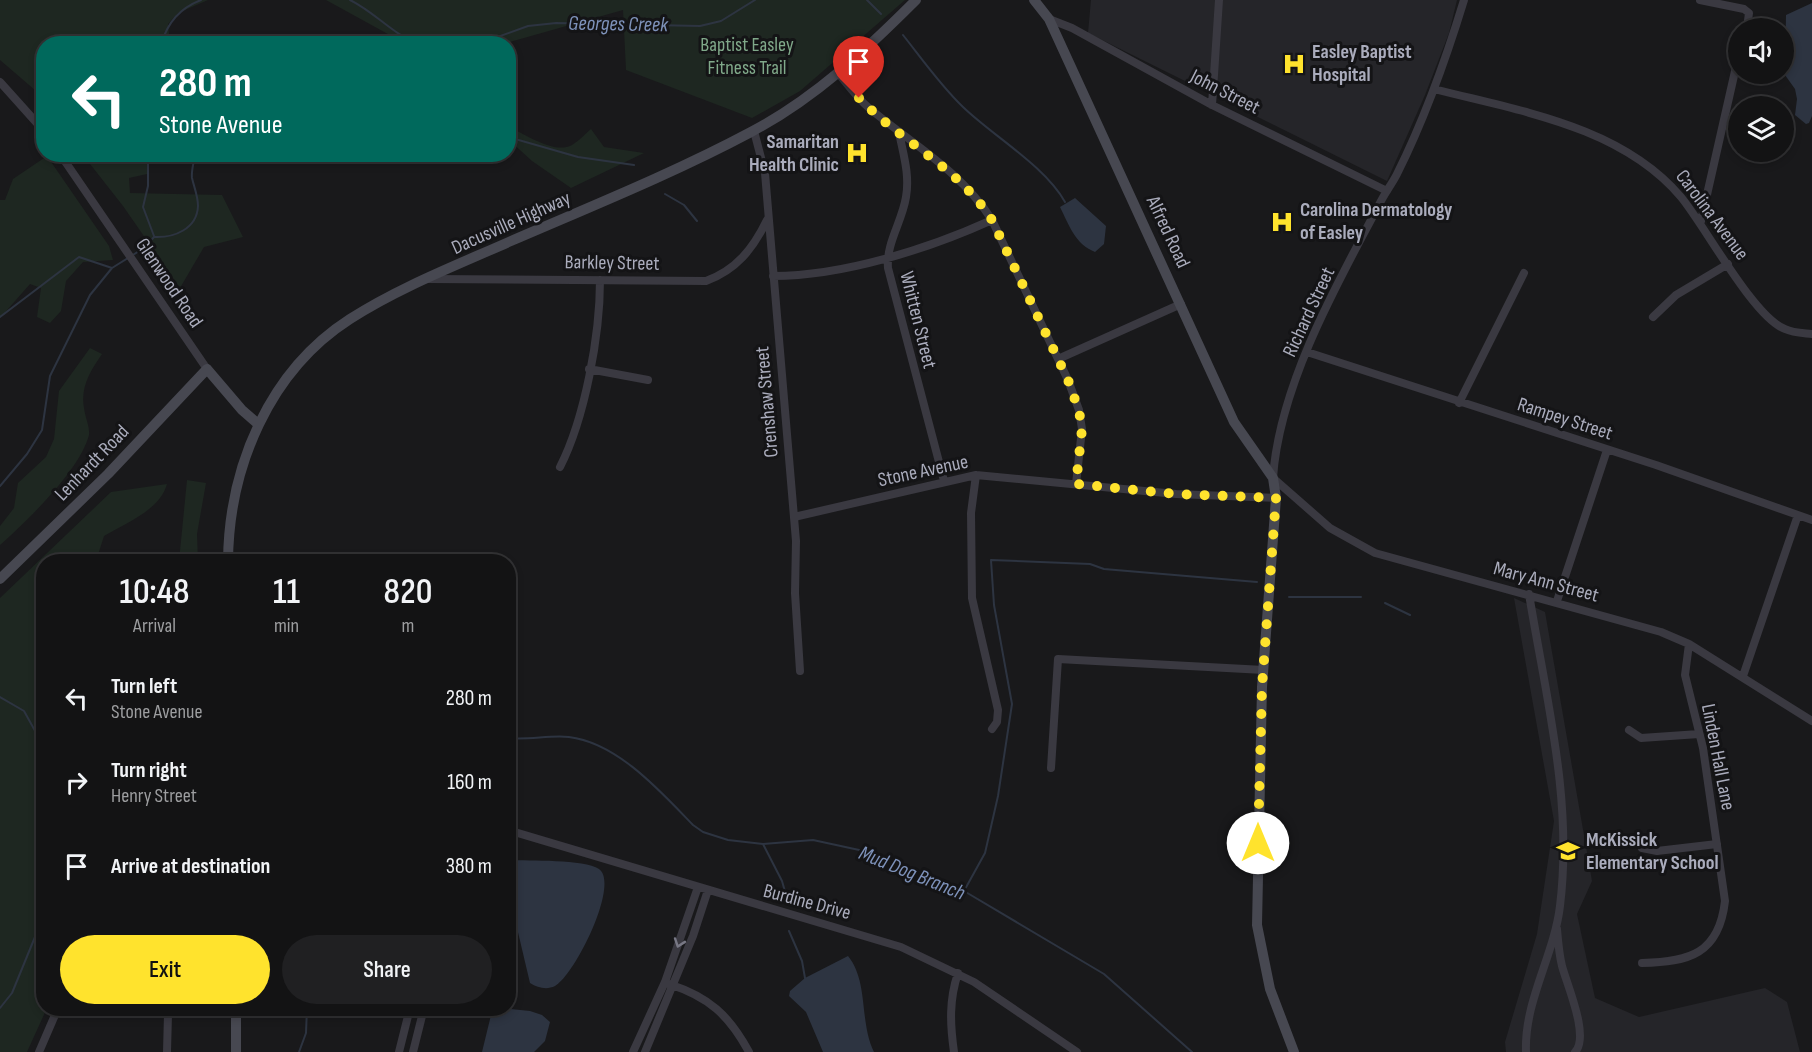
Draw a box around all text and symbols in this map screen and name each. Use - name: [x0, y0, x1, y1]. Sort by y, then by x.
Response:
- water label: Georges Creek: [568, 11, 669, 37]
- map controls: [1728, 18, 1794, 162]
- button: sound: [1728, 18, 1794, 84]
- park label: Baptist Easley Fitness Trail: [700, 33, 794, 80]
- pin: [833, 36, 884, 98]
- place label: Easley Baptist Hospital: [1312, 40, 1412, 87]
- icon: arrive: [842, 45, 875, 78]
- hospital icon: Easley Baptist Hospital: [1281, 51, 1307, 77]
- text: 280 m: [159, 58, 252, 109]
- icon: left: [60, 60, 138, 138]
- street label: John Street: [1185, 64, 1264, 120]
- button: layers: [1728, 96, 1794, 162]
- text: Stone Avenue: [159, 109, 283, 141]
- place label: Samaritan Health Clinic: [749, 130, 839, 177]
- hospital icon: Samaritan Health Clinic: [844, 140, 870, 166]
- street label: Carolina Avenue: [1670, 165, 1754, 265]
- street label: Dacusville Highway: [448, 186, 574, 260]
- street label: Alfred Road: [1141, 191, 1195, 272]
- place label: Carolina Dermatology of Easley: [1300, 198, 1453, 245]
- hospital icon: Carolina Dermatology of Easley: [1269, 209, 1295, 235]
- street label: Glenwood Road: [130, 234, 208, 332]
- street label: Barkley Street: [564, 250, 660, 276]
- street label: Richard Street: [1278, 263, 1340, 361]
- street label: Whitten Street: [894, 269, 942, 371]
- street label: Crenshaw Street: [750, 345, 784, 459]
- street label: Rampey Street: [1514, 392, 1616, 446]
- street label: Lenhardt Road: [50, 420, 134, 506]
- street label: Stone Avenue: [876, 450, 970, 492]
- street label: Mary Ann Street: [1491, 556, 1601, 608]
- text: 10:48: [120, 571, 189, 614]
- text: 11: [273, 571, 300, 614]
- text: 820: [383, 571, 432, 614]
- text: Arrival: [133, 614, 176, 638]
- text: min: [274, 614, 299, 638]
- text: m: [402, 614, 414, 638]
- text: Turn left: [111, 673, 177, 700]
- icon: left: [60, 682, 93, 715]
- text: 280 m: [446, 685, 492, 712]
- text: Stone Avenue: [111, 700, 202, 724]
- street label: Linden Hall Lane: [1696, 702, 1740, 812]
- text: Turn right: [111, 757, 187, 784]
- icon: right: [60, 766, 93, 799]
- text: 160 m: [447, 769, 492, 796]
- text: Henry Street: [111, 784, 197, 808]
- position arrow: [1226, 811, 1290, 875]
- place label: McKissick Elementary School: [1586, 828, 1719, 875]
- school or university icon: McKissick Elementary School: [1555, 838, 1581, 864]
- water label: Mud Dog Branch: [855, 840, 969, 906]
- icon: arrive: [60, 850, 93, 883]
- text: Arrive at destination: [111, 853, 270, 880]
- text: 380 m: [446, 853, 492, 880]
- street label: Burdine Drive: [761, 879, 853, 925]
- button: Exit: [60, 935, 270, 1004]
- button: Share: [282, 935, 492, 1004]
- one-way arrow: [673, 937, 686, 948]

